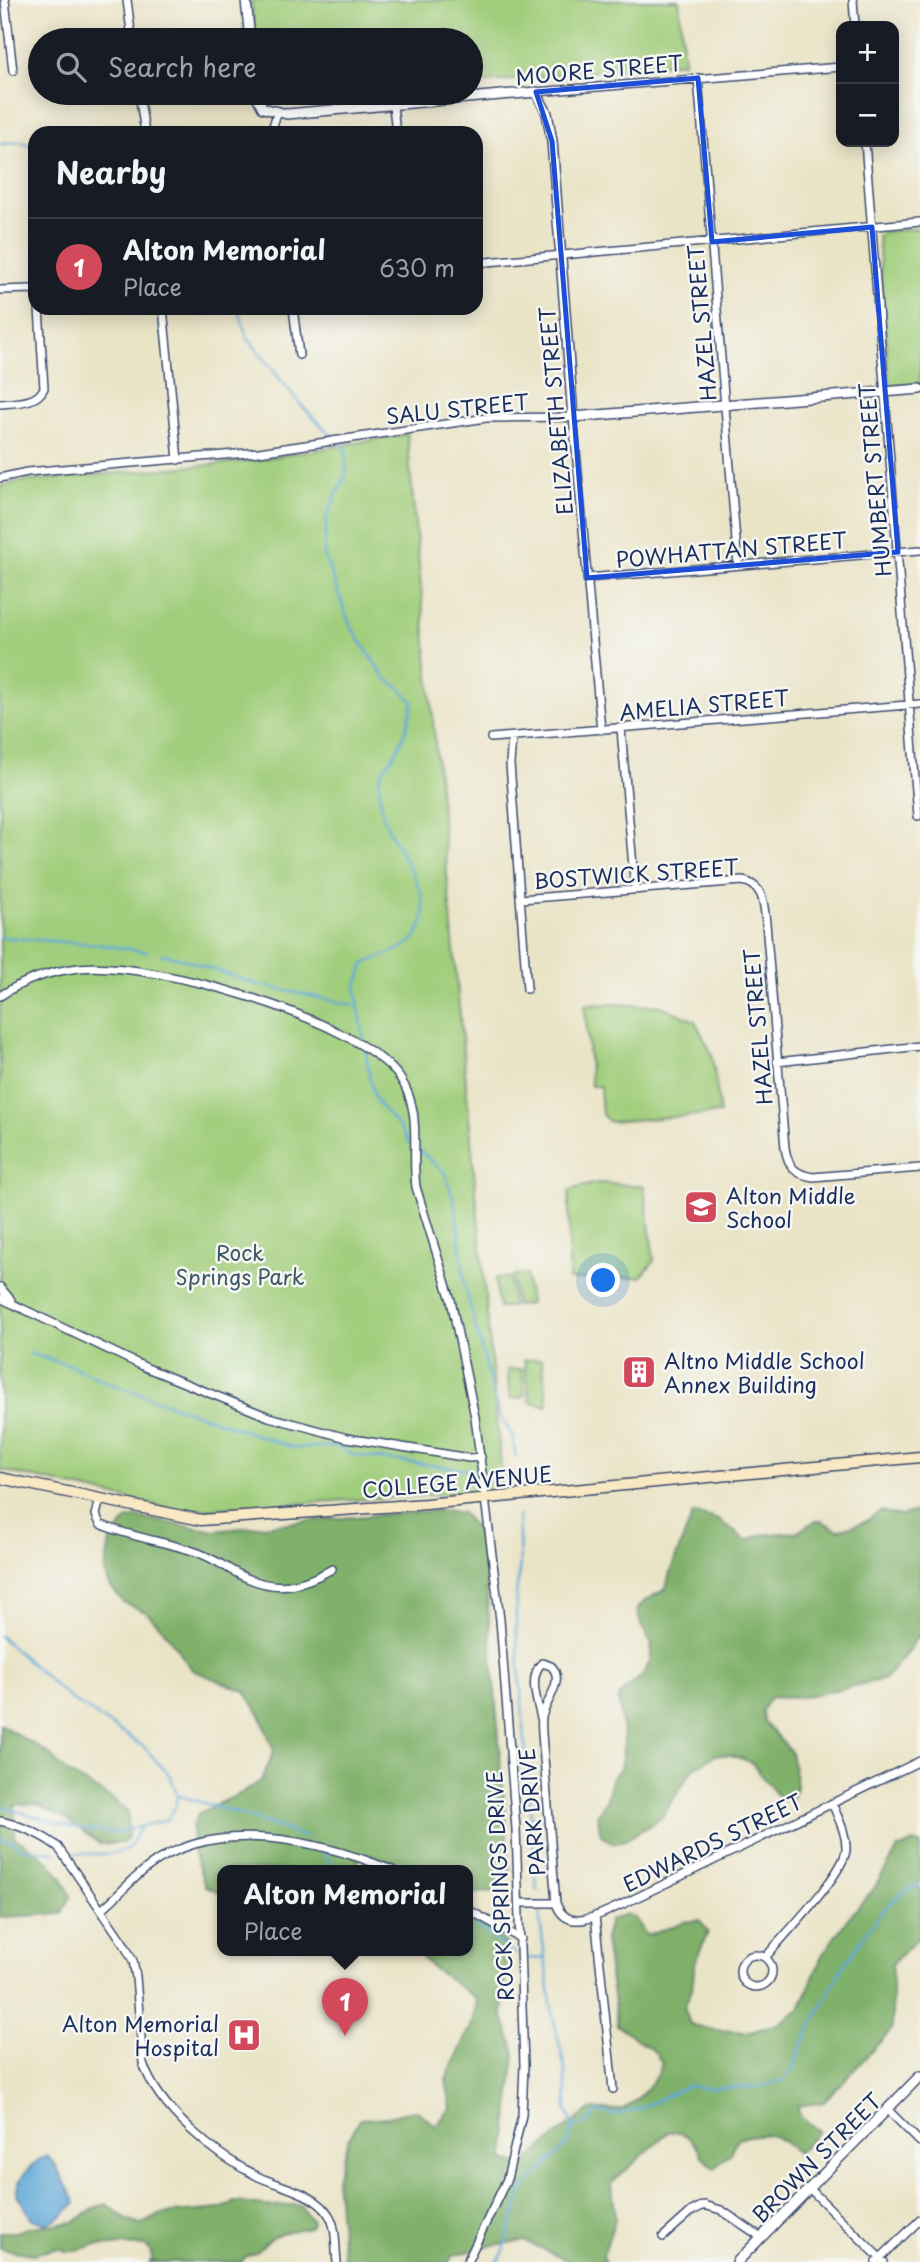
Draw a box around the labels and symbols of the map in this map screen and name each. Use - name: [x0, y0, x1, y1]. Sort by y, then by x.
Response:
- street label: MOORE STREET: [514, 46, 685, 92]
- street label: HAZEL STREET: [678, 243, 724, 402]
- street label: ELIZABETH STREET: [530, 305, 580, 516]
- street label: HUMBERT STREET: [850, 381, 898, 578]
- street label: SALU STREET: [384, 385, 531, 431]
- street label: POWHATTAN STREET: [614, 523, 849, 575]
- street label: AMELIA STREET: [618, 681, 791, 727]
- street label: BOSTWICK STREET: [533, 850, 740, 896]
- street label: HAZEL STREET: [734, 947, 780, 1106]
- place label: Alton Middle School: [726, 1179, 856, 1235]
- school or university icon: Alton Middle School: [682, 1188, 720, 1226]
- park label: Rock Springs Park: [175, 1236, 305, 1292]
- your location: [586, 1263, 620, 1297]
- place label: Altno Middle School Annex Building: [664, 1344, 865, 1400]
- building icon: Altno Middle School Annex Building: [620, 1353, 658, 1391]
- street label: COLLEGE AVENUE: [361, 1457, 553, 1505]
- street label: PARK DRIVE: [509, 1747, 553, 1877]
- street label: ROCK SPRINGS DRIVE: [477, 1770, 521, 2002]
- street label: EDWARDS STREET: [617, 1785, 807, 1899]
- pin: 1: [322, 1978, 368, 2036]
- place label: Alton Memorial Hospital: [62, 2007, 219, 2063]
- hospital icon: Alton Memorial Hospital: [225, 2016, 263, 2054]
- street label: BROWN STREET: [744, 2084, 889, 2229]

